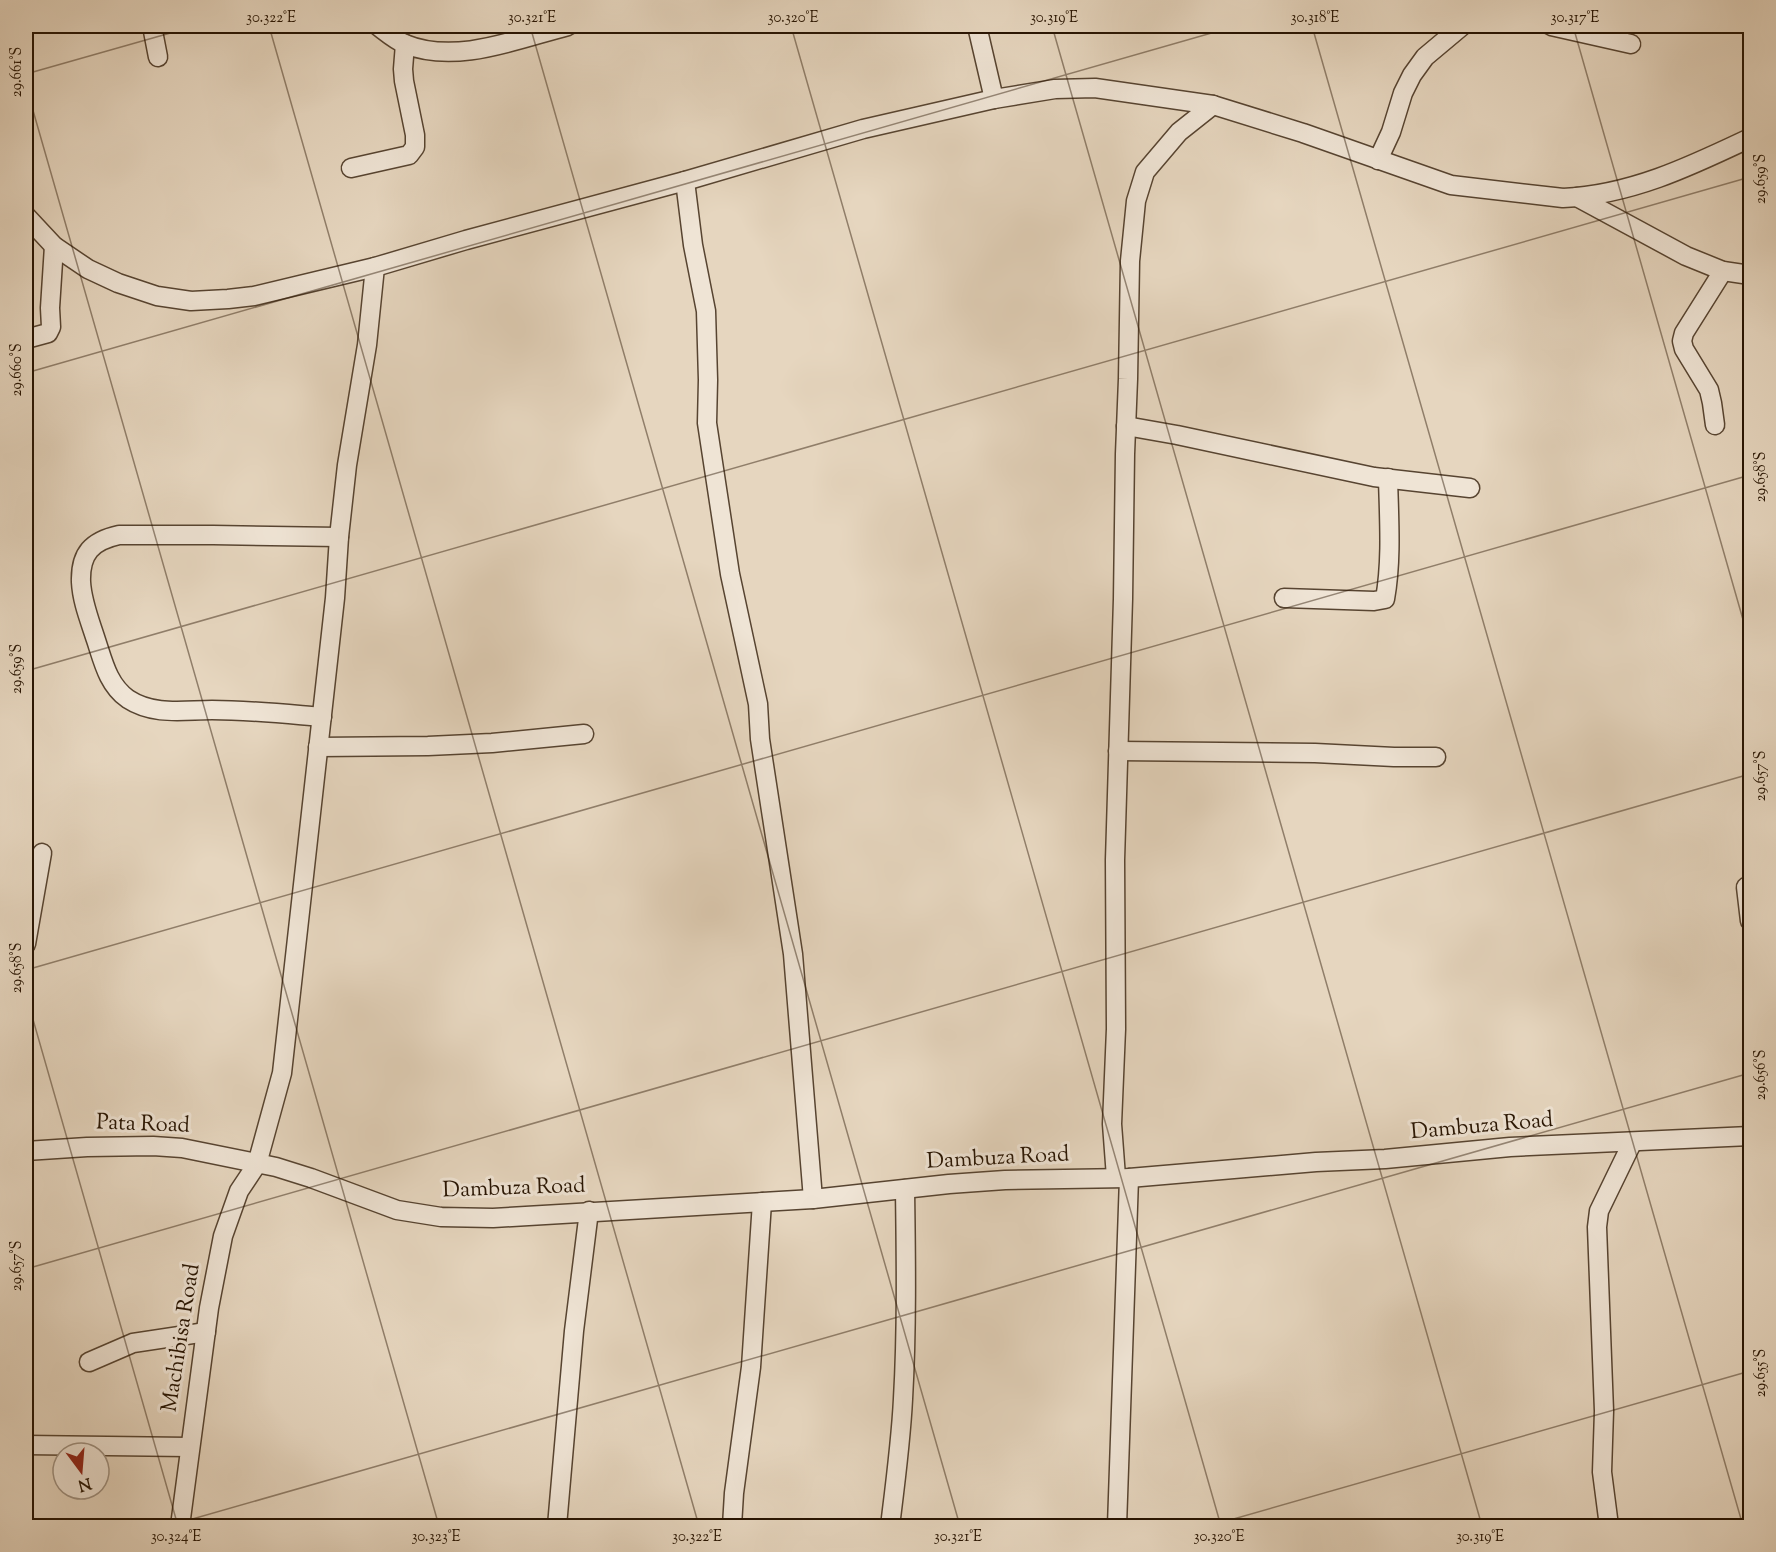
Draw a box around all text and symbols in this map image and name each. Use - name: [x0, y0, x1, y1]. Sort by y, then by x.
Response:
- text: 30.322°E: [246, 8, 296, 29]
- text: 30.321°E: [508, 8, 556, 29]
- text: 30.320°E: [768, 8, 818, 29]
- text: 30.319°E: [1030, 8, 1078, 29]
- text: 30.318°E: [1291, 8, 1339, 29]
- text: 30.317°E: [1551, 8, 1599, 29]
- text: 29.661°S: [7, 47, 28, 97]
- text: 29.659°S: [1751, 154, 1772, 204]
- text: 29.660°S: [7, 343, 28, 397]
- text: 29.658°S: [1751, 452, 1772, 502]
- text: 29.659°S: [7, 644, 28, 694]
- text: 29.657°S: [1751, 751, 1772, 801]
- text: 29.658°S: [7, 943, 28, 993]
- text: 29.656°S: [1751, 1050, 1772, 1100]
- street label: Dambuza Road: [1409, 1105, 1555, 1149]
- street label: Pata Road: [96, 1107, 190, 1143]
- street label: Dambuza Road: [926, 1139, 1070, 1179]
- street label: Dambuza Road: [442, 1171, 586, 1207]
- text: 29.657°S: [7, 1241, 28, 1291]
- street label: Machibisa Road: [154, 1261, 210, 1415]
- text: 29.655°S: [1751, 1349, 1772, 1397]
- north arrow: [51, 1441, 111, 1501]
- text: N: [75, 1470, 94, 1496]
- text: 30.324°E: [151, 1527, 201, 1548]
- text: 30.323°E: [411, 1527, 461, 1548]
- text: 30.322°E: [672, 1527, 722, 1548]
- text: 30.321°E: [934, 1527, 982, 1548]
- text: 30.320°E: [1194, 1527, 1244, 1548]
- text: 30.319°E: [1456, 1527, 1504, 1548]

